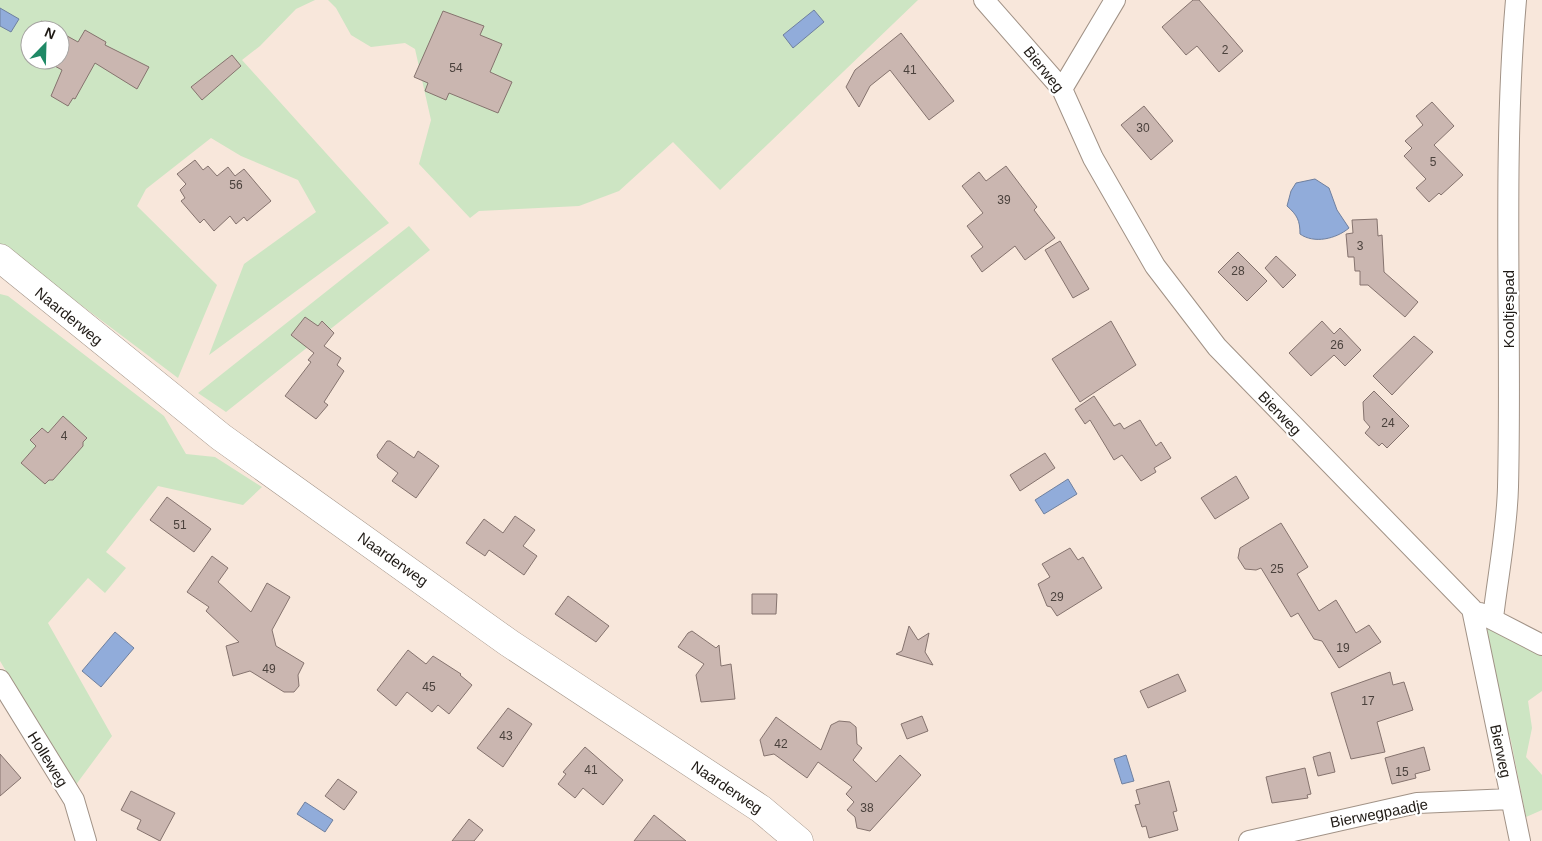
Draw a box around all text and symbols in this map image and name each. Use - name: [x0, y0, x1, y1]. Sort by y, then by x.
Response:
- north arrow: [20, 20, 70, 70]
- text: N: [42, 24, 58, 42]
- street label: Bierweg: [1020, 43, 1068, 95]
- house number: 2: [1222, 43, 1229, 57]
- house number: 54: [449, 61, 463, 75]
- house number: 41: [903, 63, 917, 77]
- house number: 30: [1136, 121, 1150, 135]
- house number: 5: [1430, 155, 1437, 169]
- house number: 56: [229, 178, 243, 192]
- house number: 39: [997, 193, 1011, 207]
- house number: 3: [1357, 239, 1364, 253]
- house number: 28: [1231, 264, 1245, 278]
- street label: Kooltjespad: [1500, 270, 1517, 348]
- street label: Naarderweg: [32, 284, 106, 348]
- house number: 26: [1330, 338, 1344, 352]
- street label: Bierweg: [1255, 388, 1305, 438]
- house number: 24: [1381, 416, 1395, 430]
- house number: 4: [61, 429, 68, 443]
- house number: 51: [173, 518, 187, 532]
- street label: Naarderweg: [355, 529, 431, 589]
- house number: 25: [1270, 562, 1284, 576]
- house number: 29: [1050, 590, 1064, 604]
- house number: 19: [1336, 641, 1350, 655]
- house number: 49: [262, 662, 276, 676]
- house number: 45: [422, 680, 436, 694]
- house number: 17: [1361, 694, 1375, 708]
- street label: Bierweg: [1487, 723, 1515, 779]
- street label: Holleweg: [24, 728, 72, 790]
- house number: 43: [499, 729, 513, 743]
- house number: 42: [774, 737, 788, 751]
- street label: Naarderweg: [688, 757, 766, 817]
- house number: 41: [584, 763, 598, 777]
- house number: 15: [1395, 765, 1409, 779]
- street label: Bierwegpaadje: [1329, 795, 1429, 831]
- house number: 38: [860, 801, 874, 815]

